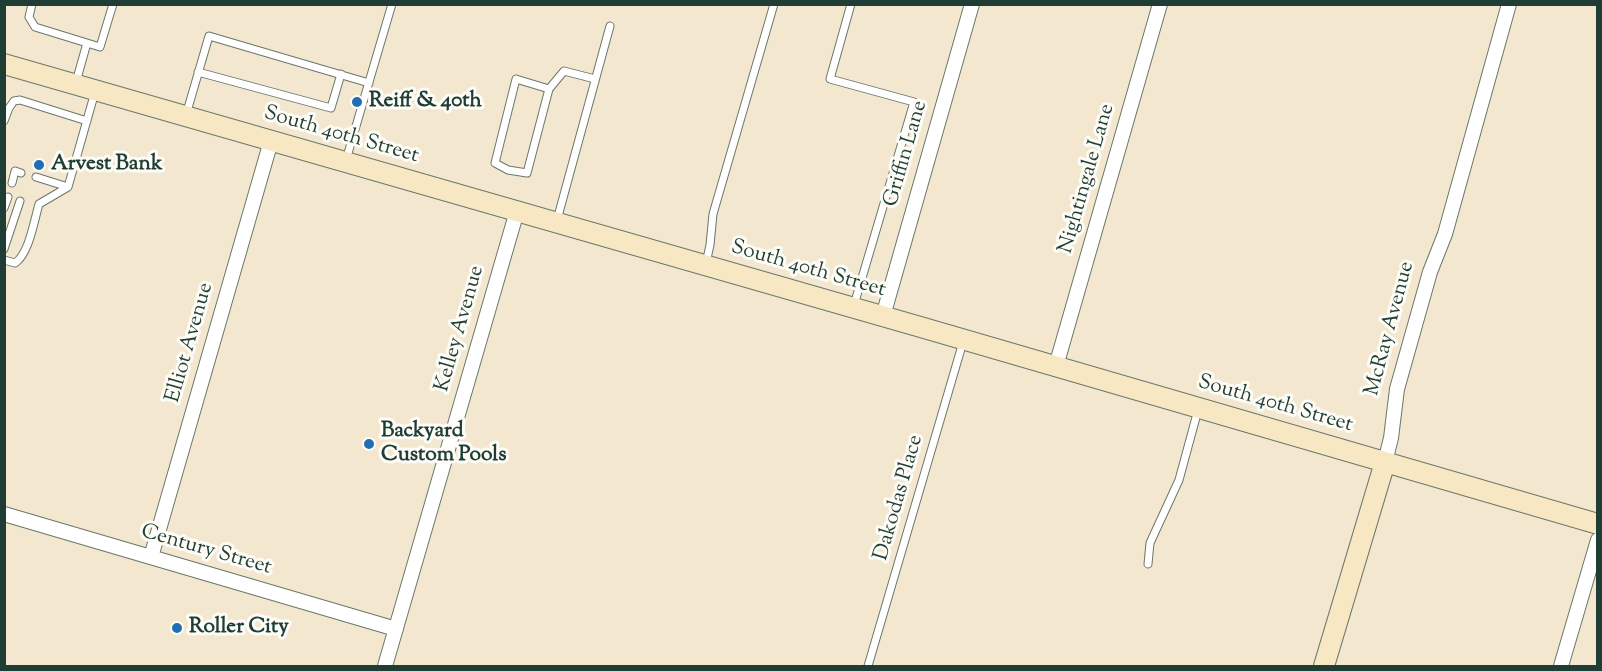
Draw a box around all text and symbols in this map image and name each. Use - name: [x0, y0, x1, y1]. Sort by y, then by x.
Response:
- place label: Reiff & 40th: [369, 89, 482, 115]
- marker: Reiff & 40th: [350, 95, 364, 109]
- street label: Griffin Lane: [880, 98, 934, 210]
- street label: Nightingale Lane: [1055, 101, 1121, 257]
- street label: South 40th Street: [261, 102, 421, 170]
- place label: Arvest Bank: [51, 152, 162, 178]
- marker: Arvest Bank: [32, 158, 46, 172]
- street label: South 40th Street: [728, 236, 888, 304]
- street label: McRay Avenue: [1361, 259, 1421, 399]
- street label: Kelley Avenue: [431, 263, 491, 395]
- street label: Elliot Avenue: [162, 280, 220, 406]
- street label: South 40th Street: [1195, 371, 1355, 439]
- place label: Backyard Custom Pools: [381, 419, 506, 469]
- street label: Dakodas Place: [870, 432, 930, 564]
- marker: Backyard Custom Pools: [362, 437, 376, 451]
- street label: Century Street: [138, 520, 274, 582]
- place label: Roller City: [189, 615, 289, 641]
- marker: Roller City: [170, 621, 184, 635]

